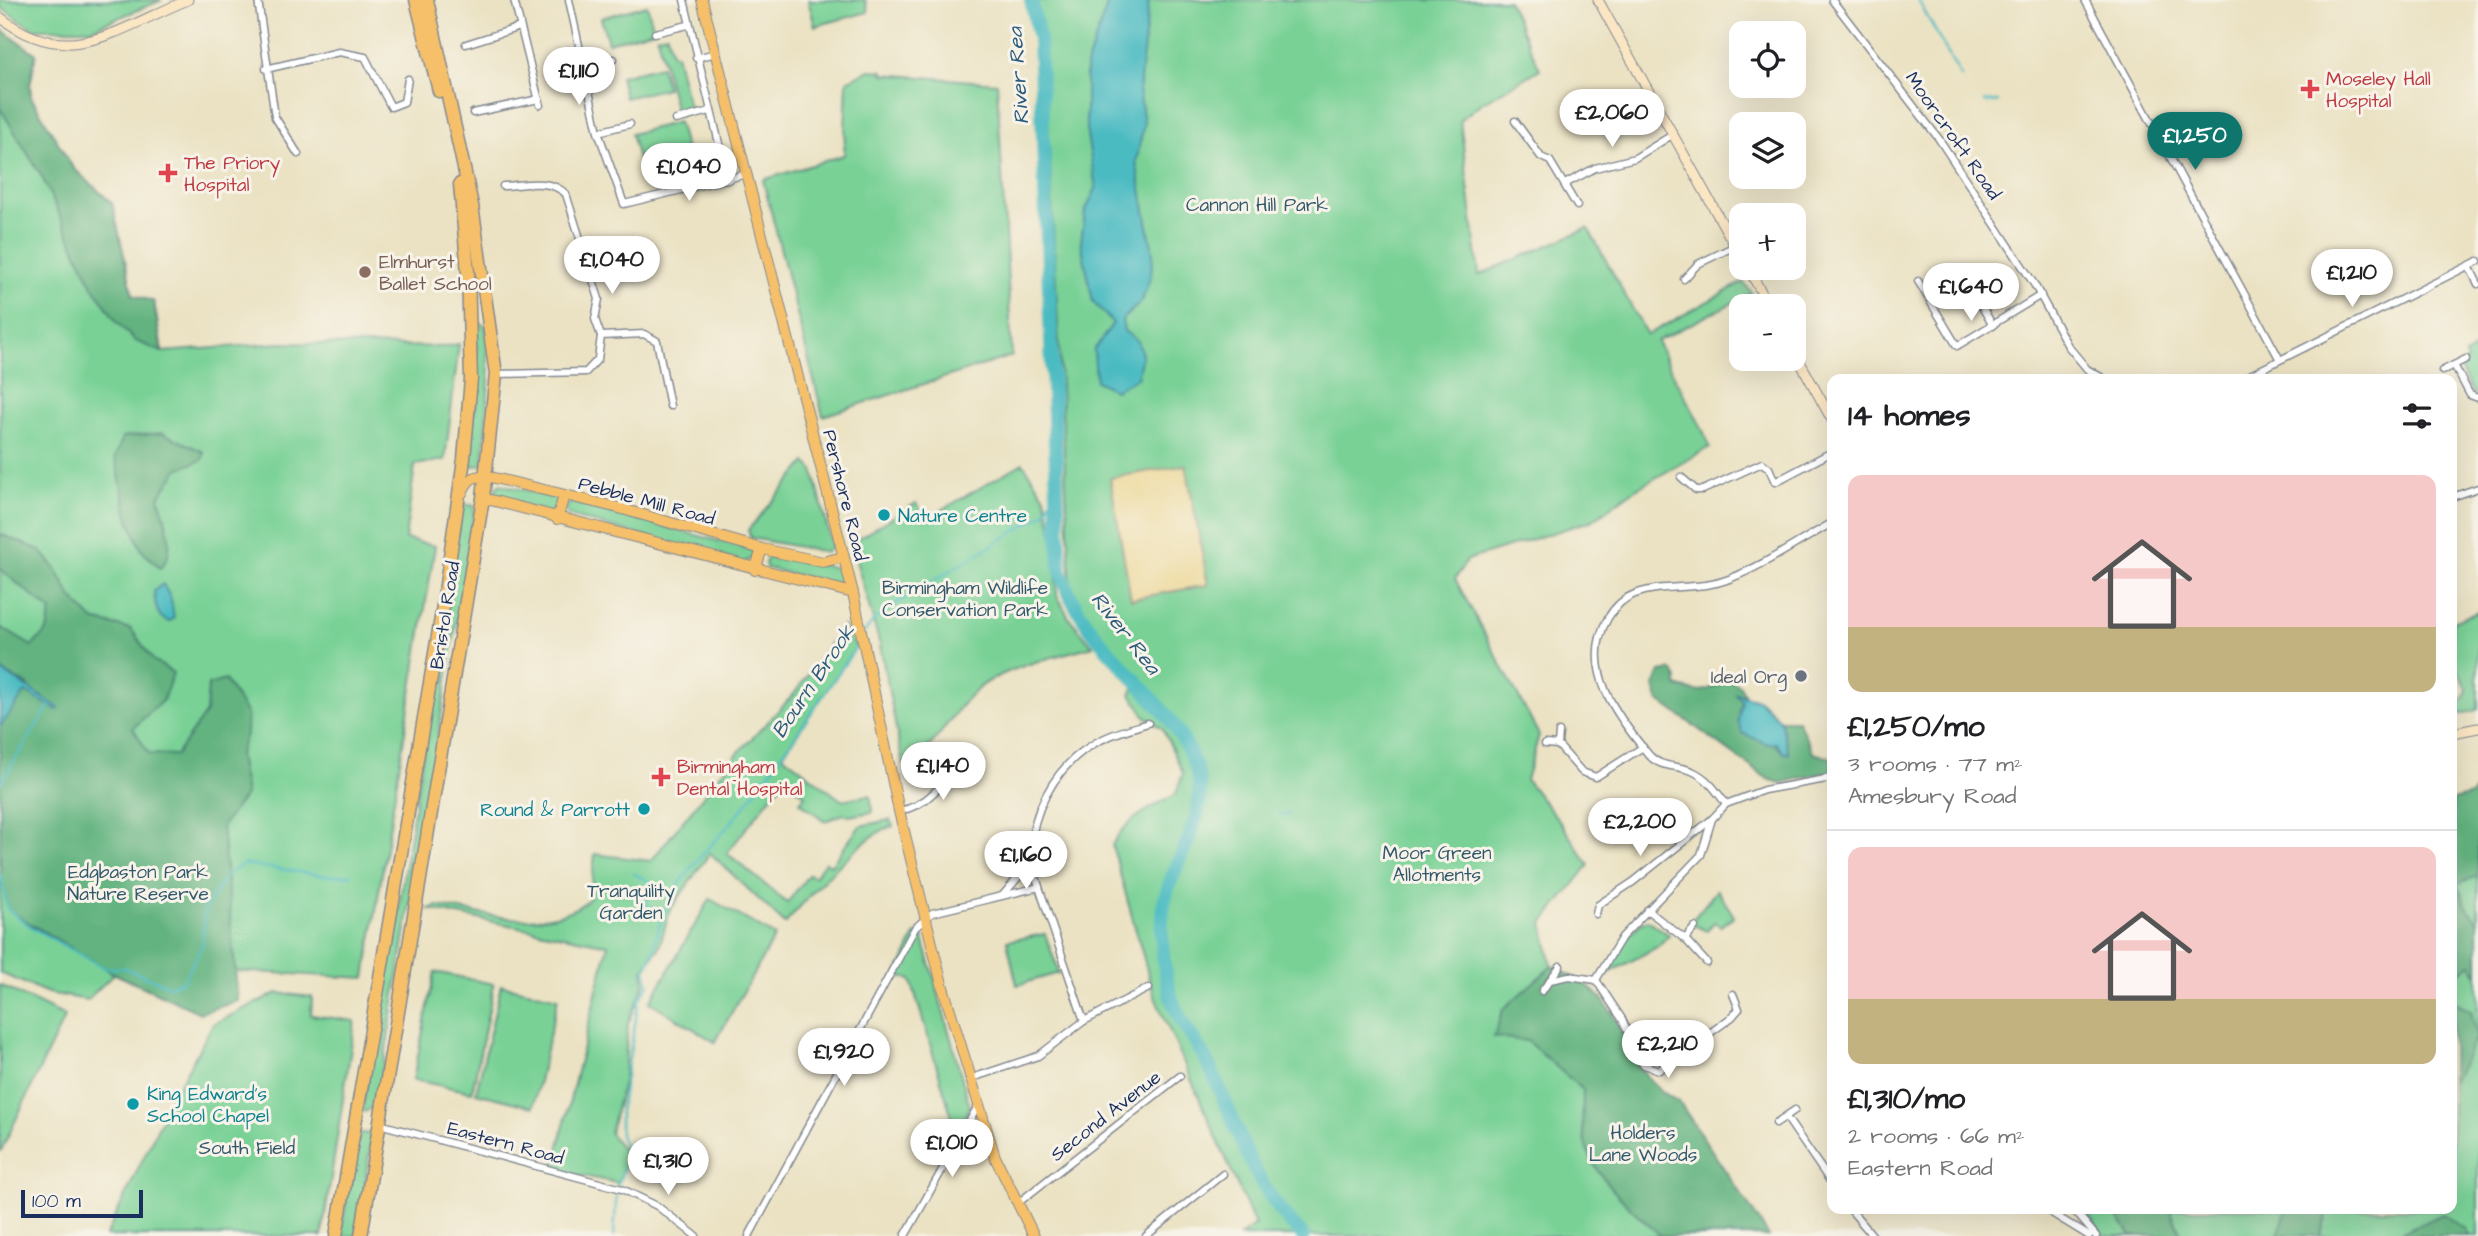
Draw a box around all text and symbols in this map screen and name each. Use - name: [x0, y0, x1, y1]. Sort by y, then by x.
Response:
- map controls: [1729, 21, 1806, 371]
- button: locate: [1729, 21, 1806, 98]
- water label: River Rea: [1001, 25, 1036, 126]
- pin: £1,110: [522, 48, 636, 107]
- text: £1,110: [559, 54, 599, 86]
- street label: Moorcroft Road: [1898, 66, 2007, 206]
- place label: Moseley Hall Hospital: [2326, 66, 2431, 115]
- marker: Moseley Hall Hospital: [2300, 79, 2320, 99]
- pin: £2,060: [1555, 90, 1669, 149]
- text: £2,060: [1575, 96, 1649, 128]
- button: layers: [1729, 112, 1806, 189]
- pin: £1,250: [2138, 113, 2252, 172]
- text: £1,250: [2163, 119, 2227, 151]
- pin: £1,040: [632, 144, 746, 203]
- place label: The Priory Hospital: [184, 150, 281, 199]
- text: £1,040: [657, 150, 721, 182]
- marker: The Priory Hospital: [158, 163, 178, 183]
- park label: Cannon Hill Park: [1186, 192, 1328, 219]
- button: +: [1729, 203, 1806, 280]
- pin: £1,040: [555, 236, 669, 296]
- text: £1,040: [580, 243, 644, 275]
- place label: Elmhurst Ballet School: [379, 249, 492, 298]
- pin: £1,210: [2295, 250, 2409, 309]
- text: £1,210: [2327, 256, 2377, 288]
- marker: Elmhurst Ballet School: [357, 264, 373, 280]
- pin: £1,640: [1914, 264, 2028, 323]
- text: £1,640: [1939, 270, 2003, 302]
- button: −: [1729, 294, 1806, 371]
- text: 14 homes: [1848, 395, 1971, 437]
- icon: filters: [2398, 397, 2436, 435]
- street label: Pershore Road: [815, 427, 874, 564]
- street label: Pebble Mill Road: [575, 470, 718, 533]
- place label: Nature Centre: [898, 503, 1027, 530]
- marker: Nature Centre: [876, 507, 892, 523]
- icon: home: [2079, 521, 2205, 647]
- street label: Bristol Road: [424, 559, 467, 671]
- park label: Birmingham Wildlife Conservation Park: [882, 575, 1048, 624]
- water label: River Rea: [1084, 586, 1168, 682]
- water label: Bourn Brook: [765, 618, 863, 744]
- place label: Ideal Org: [1711, 664, 1787, 692]
- marker: Ideal Org: [1793, 668, 1809, 684]
- text: £1,250/mo: [1848, 706, 1985, 748]
- pin: £1,140: [886, 742, 1000, 802]
- text: 3 rooms · 77 m²: [1848, 748, 2023, 780]
- text: £1,140: [917, 749, 969, 781]
- place label: Birmingham Dental Hospital: [677, 754, 803, 803]
- marker: Birmingham Dental Hospital: [651, 767, 671, 787]
- text: Amesbury Road: [1848, 780, 2017, 812]
- place label: Round & Parrott: [480, 797, 630, 824]
- pin: £2,200: [1583, 798, 1697, 858]
- marker: Round & Parrott: [636, 801, 652, 817]
- text: £2,200: [1604, 805, 1676, 837]
- pin: £1,160: [969, 832, 1083, 891]
- text: £1,160: [1000, 838, 1052, 870]
- park label: Moor Green Allotments: [1383, 840, 1491, 889]
- park label: Edgbaston Park Nature Reserve: [67, 859, 209, 908]
- park label: Tranquility Garden: [587, 878, 675, 927]
- icon: home: [2079, 893, 2205, 1019]
- pin: £2,210: [1611, 1020, 1725, 1080]
- text: £2,210: [1638, 1027, 1698, 1059]
- pin: £1,920: [787, 1028, 901, 1088]
- text: £1,920: [814, 1035, 874, 1067]
- street label: Second Avenue: [1045, 1064, 1167, 1168]
- text: £1,310/mo: [1848, 1078, 1965, 1120]
- place label: King Edward's School Chapel: [147, 1081, 269, 1130]
- marker: King Edward's School Chapel: [125, 1096, 141, 1112]
- street label: Eastern Road: [444, 1115, 567, 1172]
- pin: £1,010: [895, 1120, 1009, 1179]
- park label: Holders Lane Woods: [1589, 1120, 1697, 1169]
- text: 2 rooms · 66 m²: [1848, 1120, 2025, 1152]
- text: £1,010: [926, 1126, 978, 1158]
- park label: South Field: [199, 1135, 295, 1162]
- pin: £1,310: [611, 1138, 725, 1197]
- text: £1,310: [644, 1144, 692, 1176]
- text: Eastern Road: [1848, 1152, 1993, 1184]
- scale bar: [21, 1187, 144, 1219]
- text: 100 m: [32, 1188, 81, 1215]

